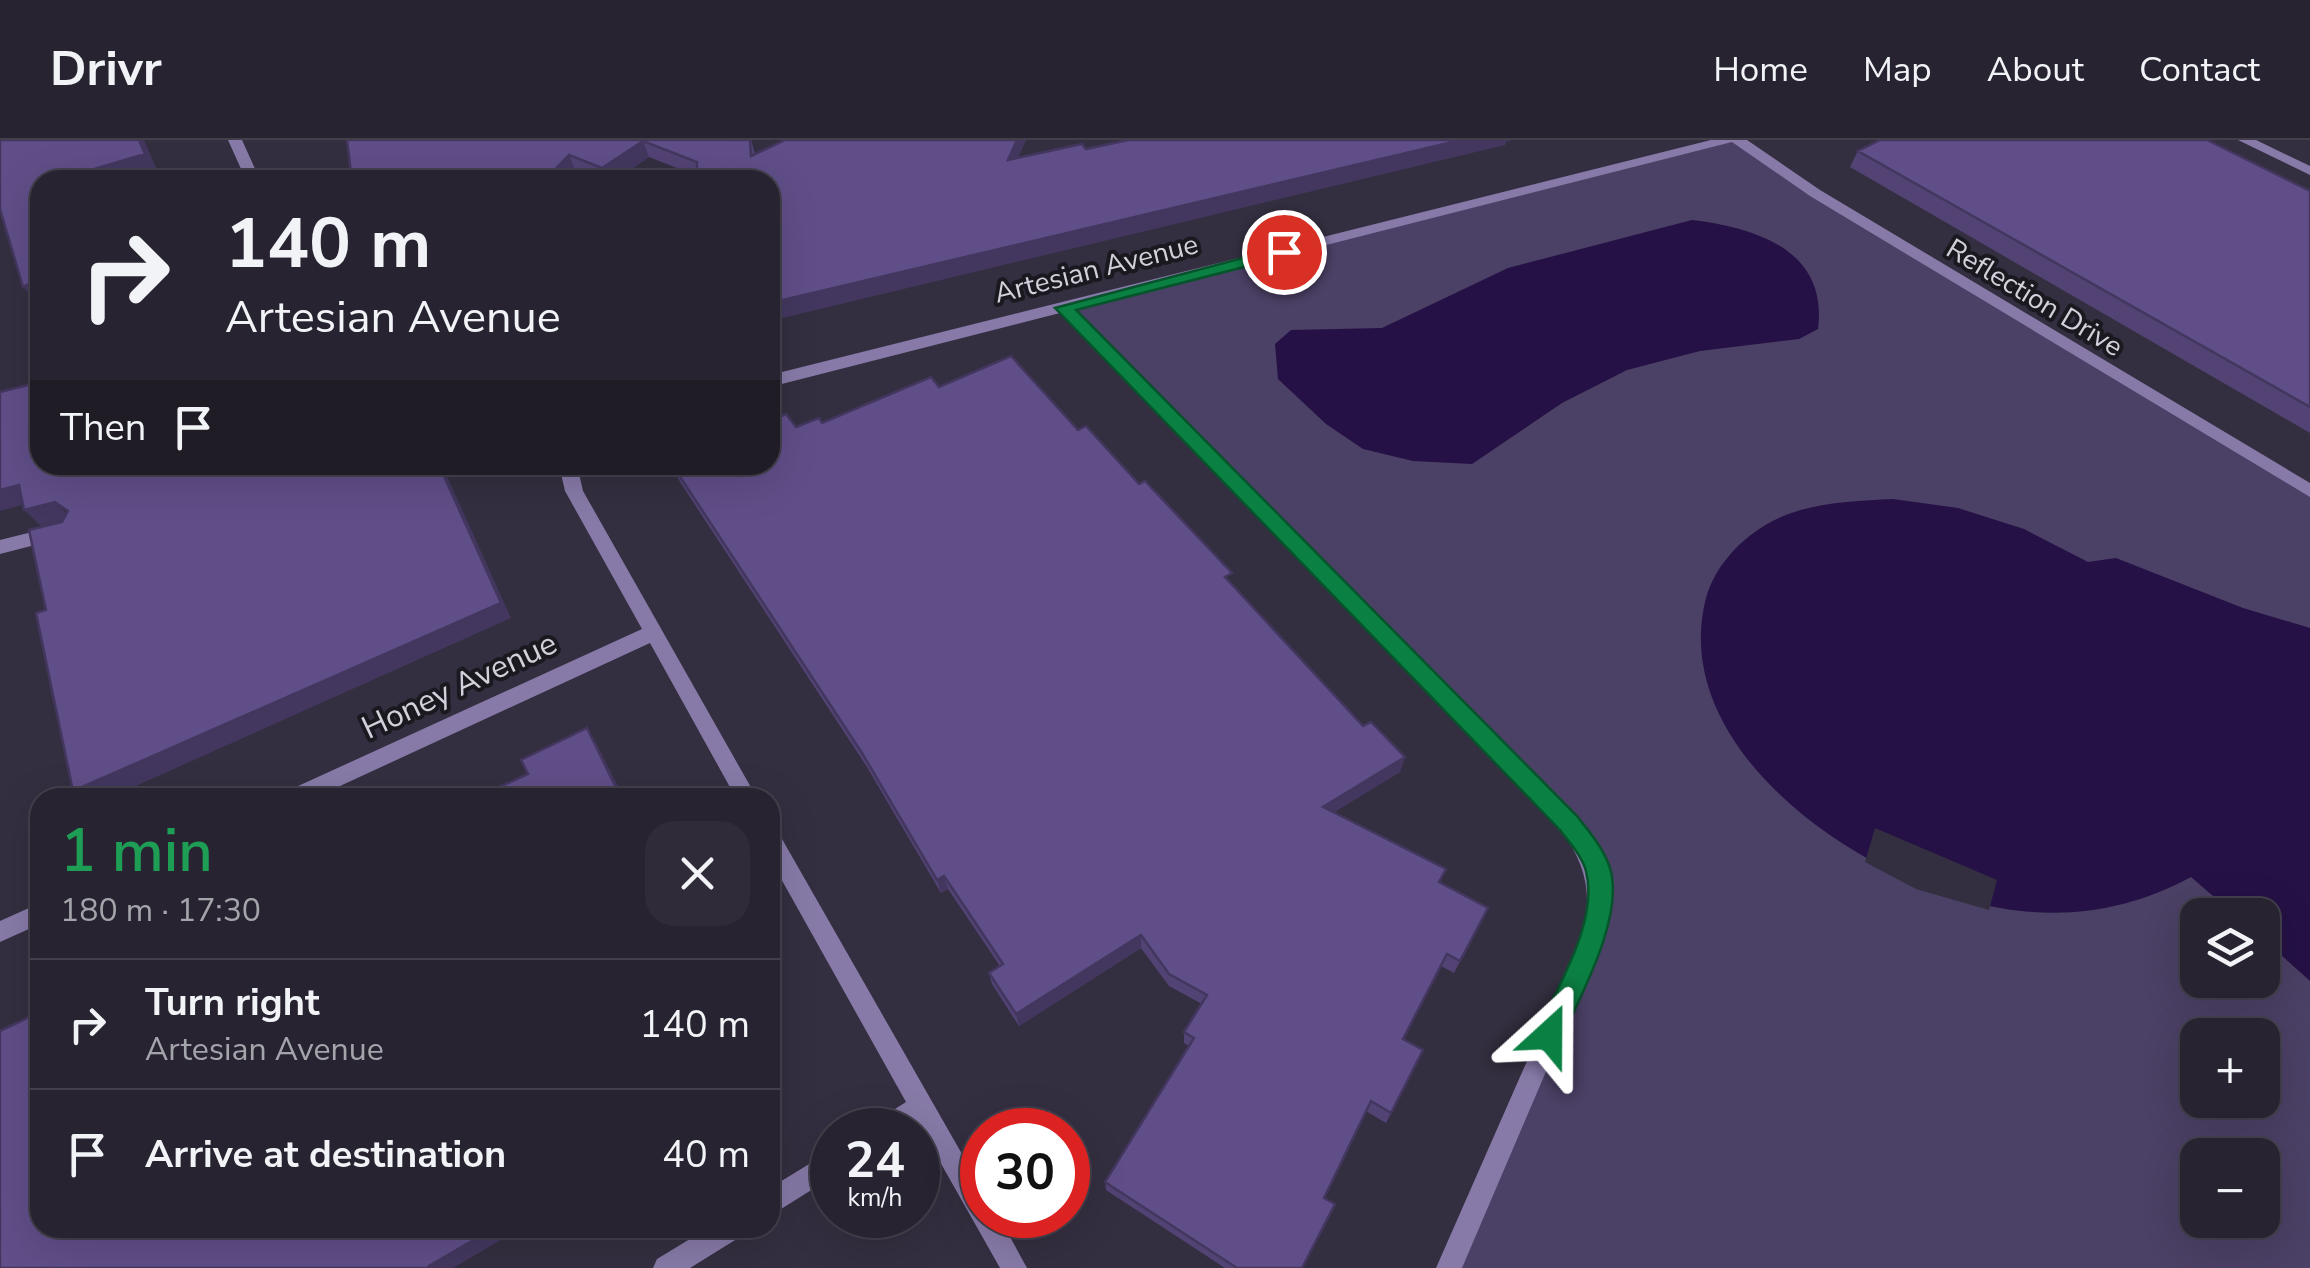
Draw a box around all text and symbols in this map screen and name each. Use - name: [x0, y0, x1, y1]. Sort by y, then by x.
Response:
- text: Drivr: [50, 36, 162, 102]
- text: Home: [1713, 46, 1808, 93]
- text: Map: [1863, 46, 1932, 93]
- text: About: [1987, 46, 2084, 93]
- text: Contact: [2139, 46, 2260, 93]
- text: 140 m: [225, 196, 431, 292]
- icon: right: [60, 210, 190, 340]
- pin: [1242, 210, 1327, 295]
- street label: Artesian Avenue: [990, 225, 1202, 313]
- icon: arrive: [1257, 225, 1312, 280]
- street label: Reflection Drive: [1939, 230, 2130, 366]
- text: Artesian Avenue: [225, 287, 561, 348]
- icon: arrive: [166, 400, 221, 455]
- text: Then: [60, 402, 146, 453]
- street label: Honey Avenue: [355, 621, 564, 749]
- text: 1 min: [60, 810, 213, 892]
- button: close: [645, 821, 750, 926]
- text: 180 m · 17:30: [60, 889, 261, 932]
- map controls: [2180, 898, 2280, 1238]
- button: layers: [2180, 898, 2280, 998]
- text: Turn right: [145, 977, 320, 1028]
- position arrow: [1497, 983, 1601, 1087]
- icon: right: [60, 997, 115, 1052]
- text: 140 m: [639, 999, 750, 1050]
- button: +: [2180, 1018, 2280, 1118]
- text: Artesian Avenue: [145, 1028, 384, 1071]
- speed limit sign: 30: [960, 1108, 1090, 1238]
- text: 24: [845, 1126, 905, 1195]
- icon: arrive: [60, 1127, 115, 1182]
- text: Arrive at destination: [145, 1129, 506, 1180]
- text: 40 m: [662, 1129, 750, 1180]
- button: −: [2180, 1138, 2280, 1238]
- text: km/h: [847, 1181, 903, 1215]

